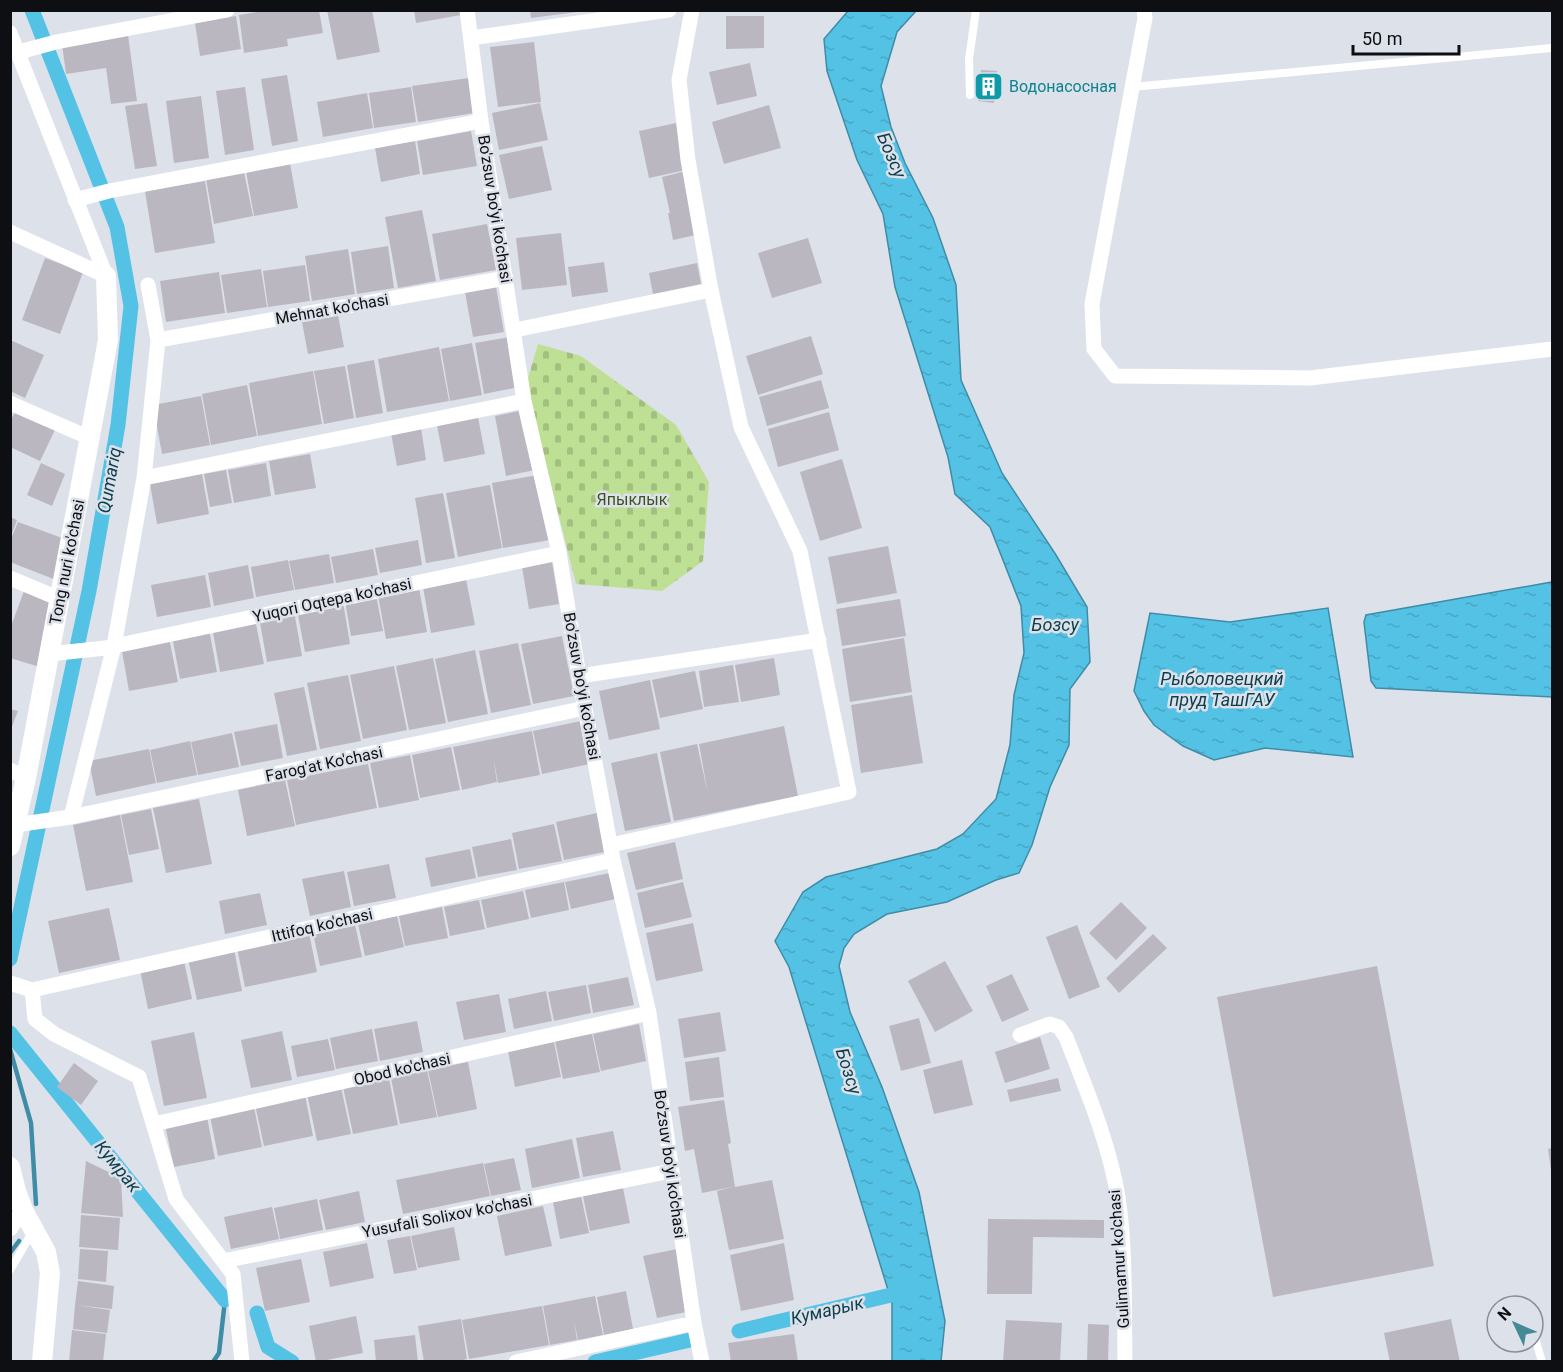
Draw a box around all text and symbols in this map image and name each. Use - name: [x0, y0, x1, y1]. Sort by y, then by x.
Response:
- scale bar: [1353, 18, 1460, 56]
- text: 50 m: [1362, 28, 1402, 49]
- building icon: Водонасосная: [972, 70, 1004, 102]
- place label: Водонасосная: [1009, 77, 1117, 96]
- water label: Бозсу: [873, 129, 911, 182]
- street label: Bo'zsuv bo'yi ko'chasi: [474, 134, 516, 284]
- street label: Mehnat ko'chasi: [274, 290, 390, 328]
- water label: Qumariq: [93, 445, 125, 515]
- park label: Япыклык: [597, 490, 668, 509]
- street label: Tong nuri ko'chasi: [46, 498, 88, 626]
- street label: Yuqori Oqtepa ko'chasi: [251, 574, 413, 626]
- street label: Bo'zsuv bo'yi ko'chasi: [560, 611, 604, 761]
- water label: Бозсу: [1031, 614, 1079, 635]
- water label: Рыболовецкий пруд ТашГАУ: [1160, 668, 1284, 710]
- street label: Farog'at Ko'chasi: [264, 742, 384, 786]
- street label: Ittifoq ko'chasi: [270, 904, 374, 946]
- water label: Бозсу: [832, 1045, 867, 1097]
- street label: Obod ko'chasi: [352, 1049, 452, 1089]
- street label: Bo'zsuv bo'yi ko'chasi: [650, 1089, 690, 1239]
- water label: Кумрак: [91, 1136, 146, 1197]
- street label: Gulimamur ko'chasi: [1105, 1189, 1133, 1329]
- street label: Yusufali Solixov ko'chasi: [360, 1190, 534, 1242]
- water label: Кумарык: [788, 1291, 866, 1329]
- north arrow: [1485, 1294, 1545, 1354]
- text: N: [1494, 1303, 1515, 1325]

